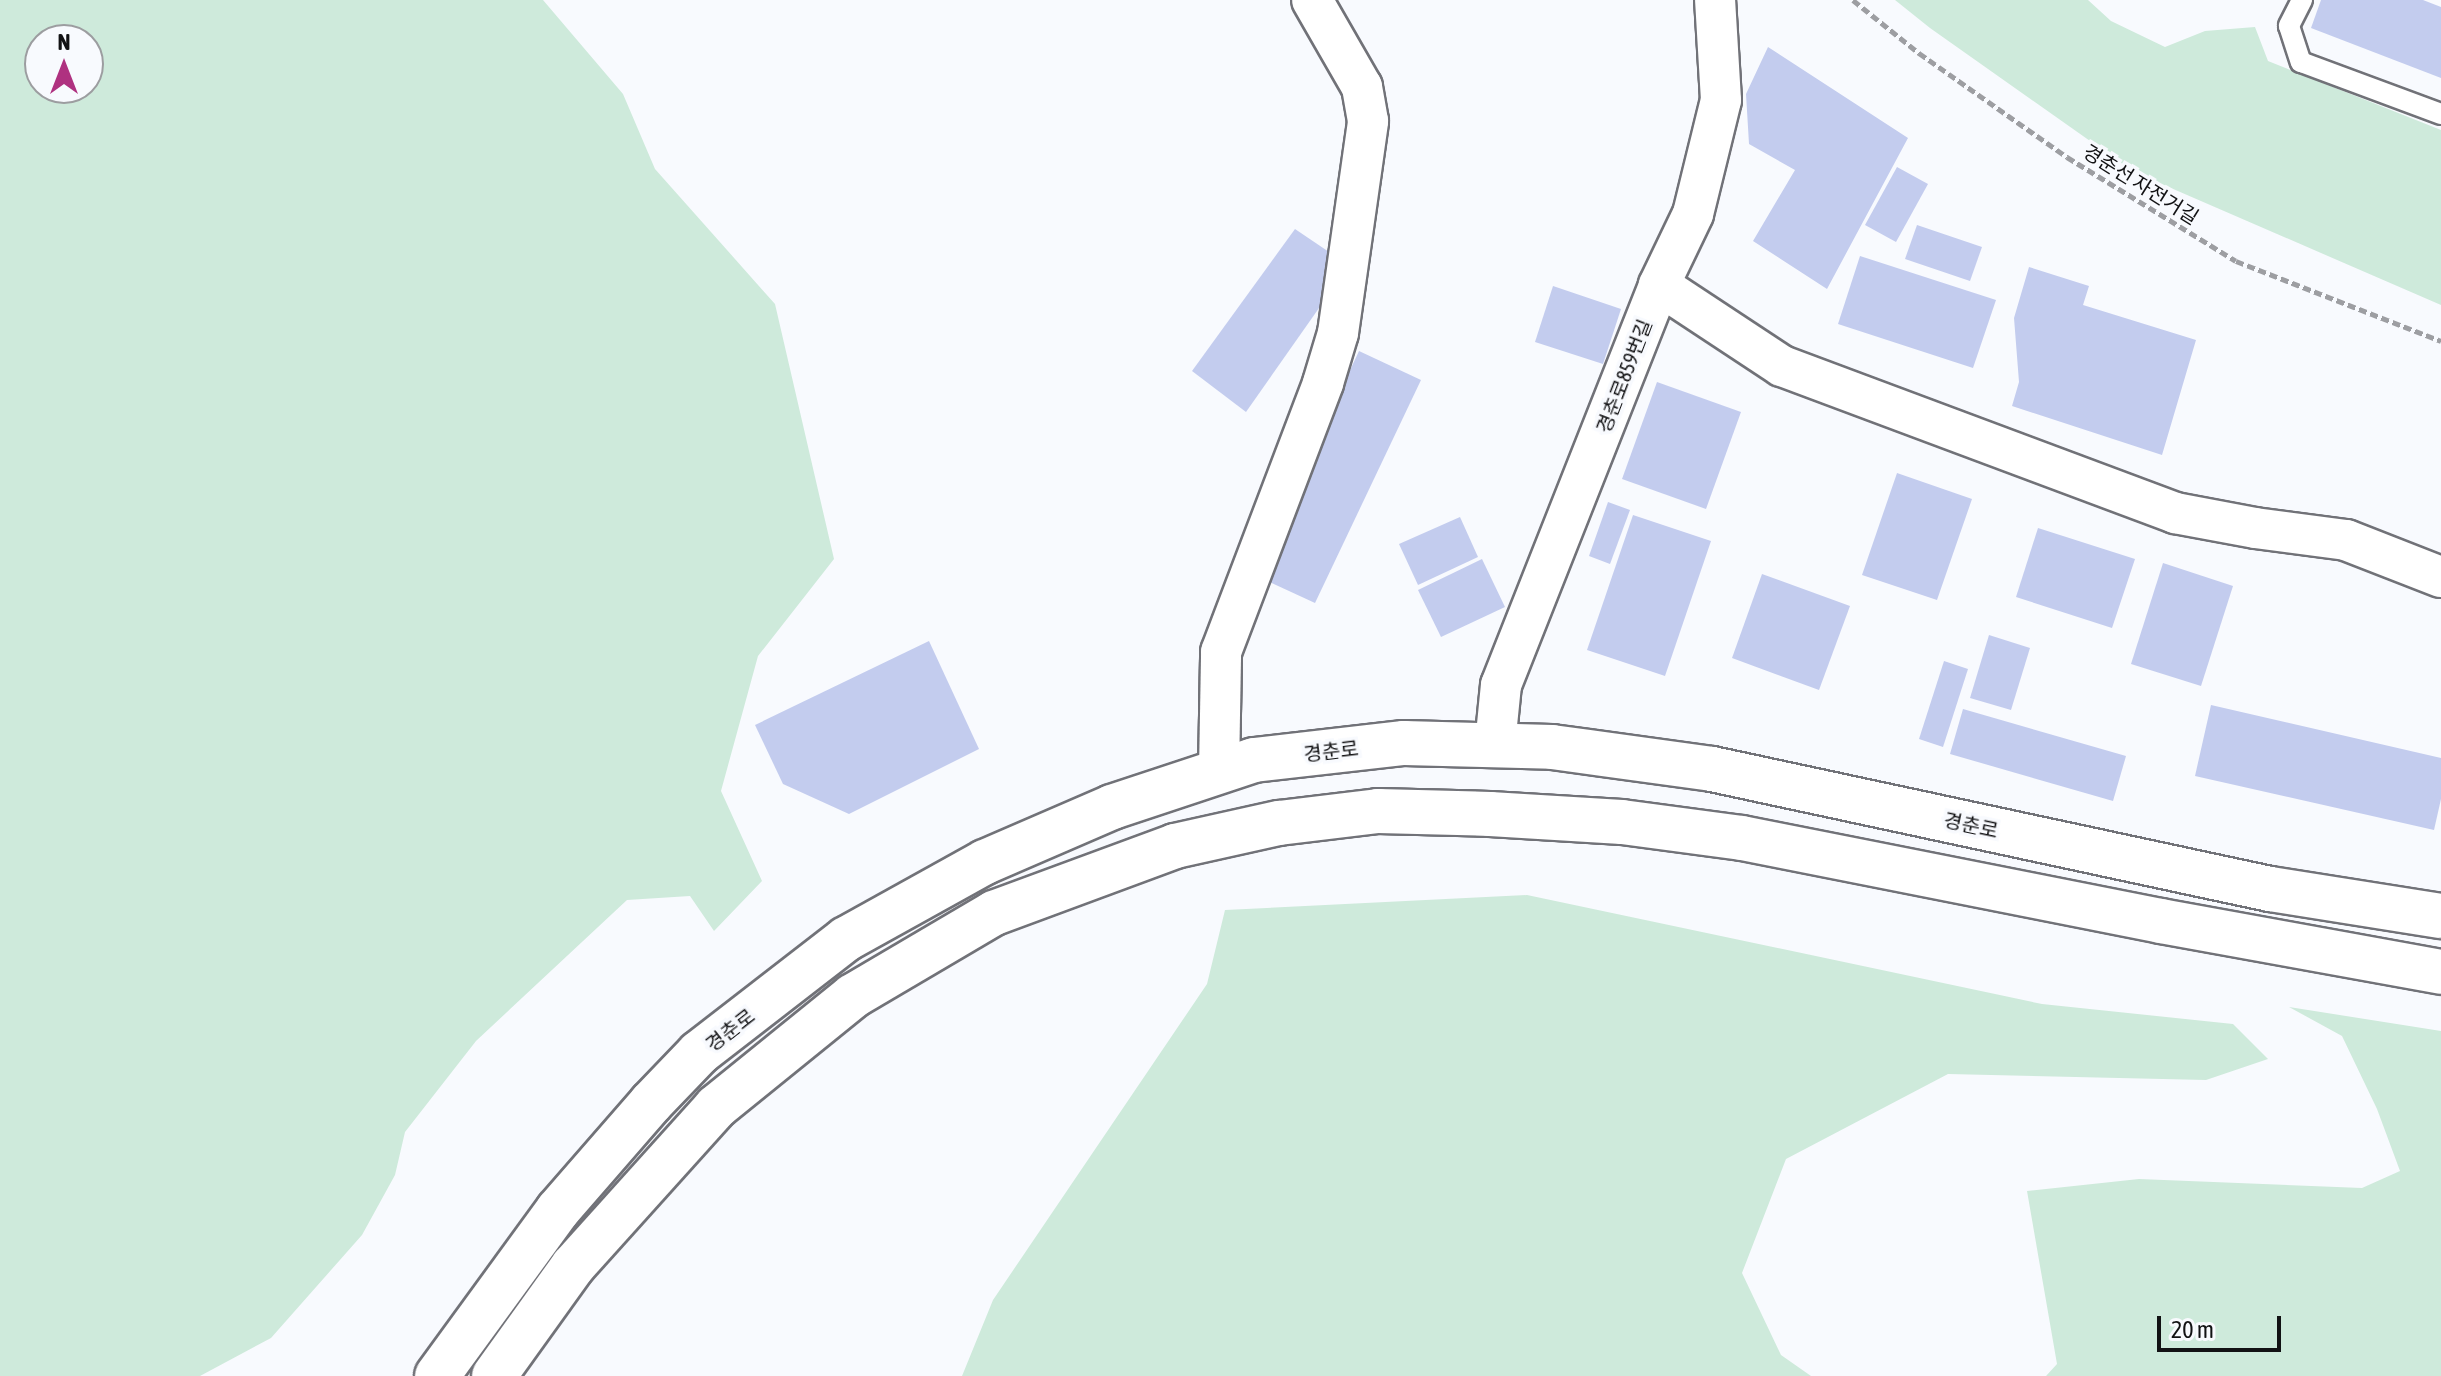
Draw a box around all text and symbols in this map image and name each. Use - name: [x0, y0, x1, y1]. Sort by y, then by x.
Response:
- north arrow: [24, 24, 104, 104]
- text: N: [58, 29, 70, 55]
- street label: 경춘선 자전거길: [2079, 139, 2203, 229]
- street label: 경춘로859번길: [1591, 316, 1657, 436]
- street label: 경춘로: [1302, 736, 1360, 766]
- street label: 경춘로: [1942, 808, 2000, 842]
- street label: 경춘로: [701, 1004, 759, 1056]
- scale bar: [2161, 1300, 2285, 1350]
- text: 20 m: [2171, 1316, 2214, 1343]

